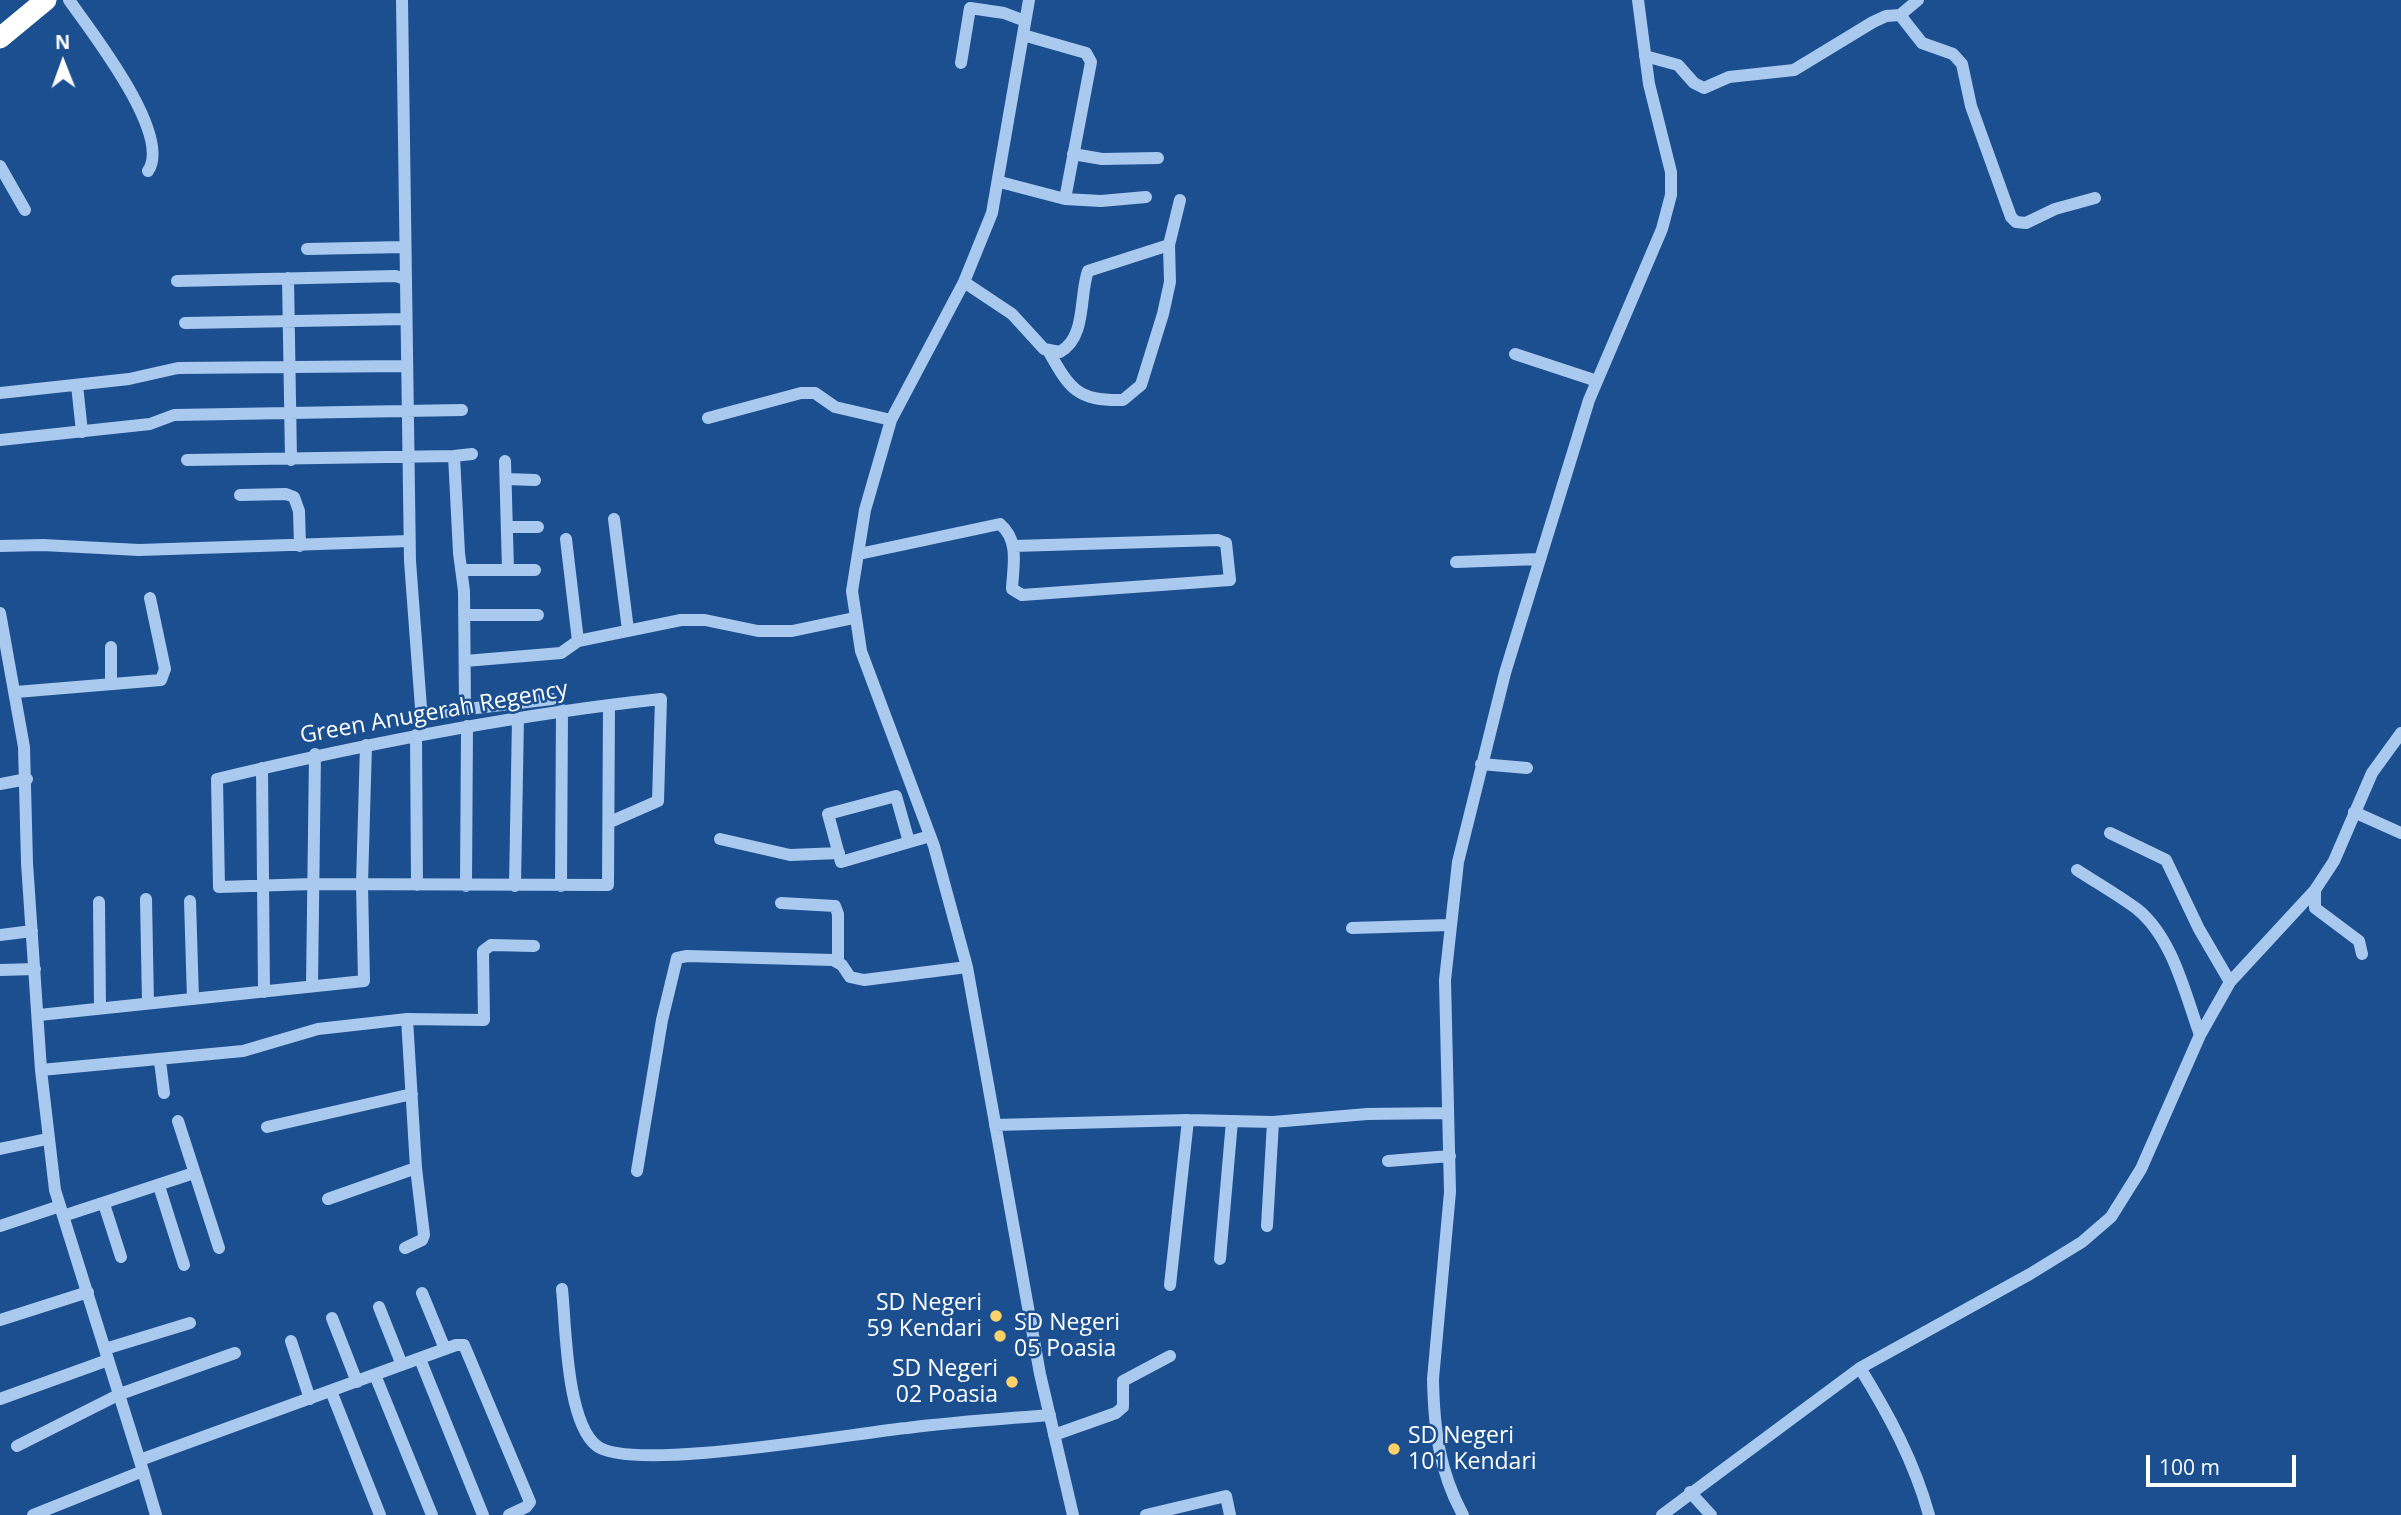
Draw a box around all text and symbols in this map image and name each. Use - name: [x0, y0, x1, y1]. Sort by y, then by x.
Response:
- north arrow: [28, 28, 98, 98]
- text: N: [55, 29, 71, 55]
- street label: Green Anugerah Regency: [298, 676, 570, 750]
- place label: SD Negeri 59 Kendari: [867, 1289, 982, 1343]
- marker: SD Negeri 59 Kendari: [988, 1308, 1004, 1324]
- place label: SD Negeri 05 Poasia: [1014, 1309, 1120, 1363]
- marker: SD Negeri 05 Poasia: [992, 1328, 1008, 1344]
- place label: SD Negeri 02 Poasia: [892, 1355, 998, 1409]
- marker: SD Negeri 02 Poasia: [1004, 1374, 1020, 1390]
- place label: SD Negeri 101 Kendari: [1408, 1422, 1537, 1476]
- marker: SD Negeri 101 Kendari: [1386, 1441, 1402, 1457]
- scale bar: [2149, 1442, 2300, 1486]
- text: 100 m: [2159, 1453, 2220, 1481]

